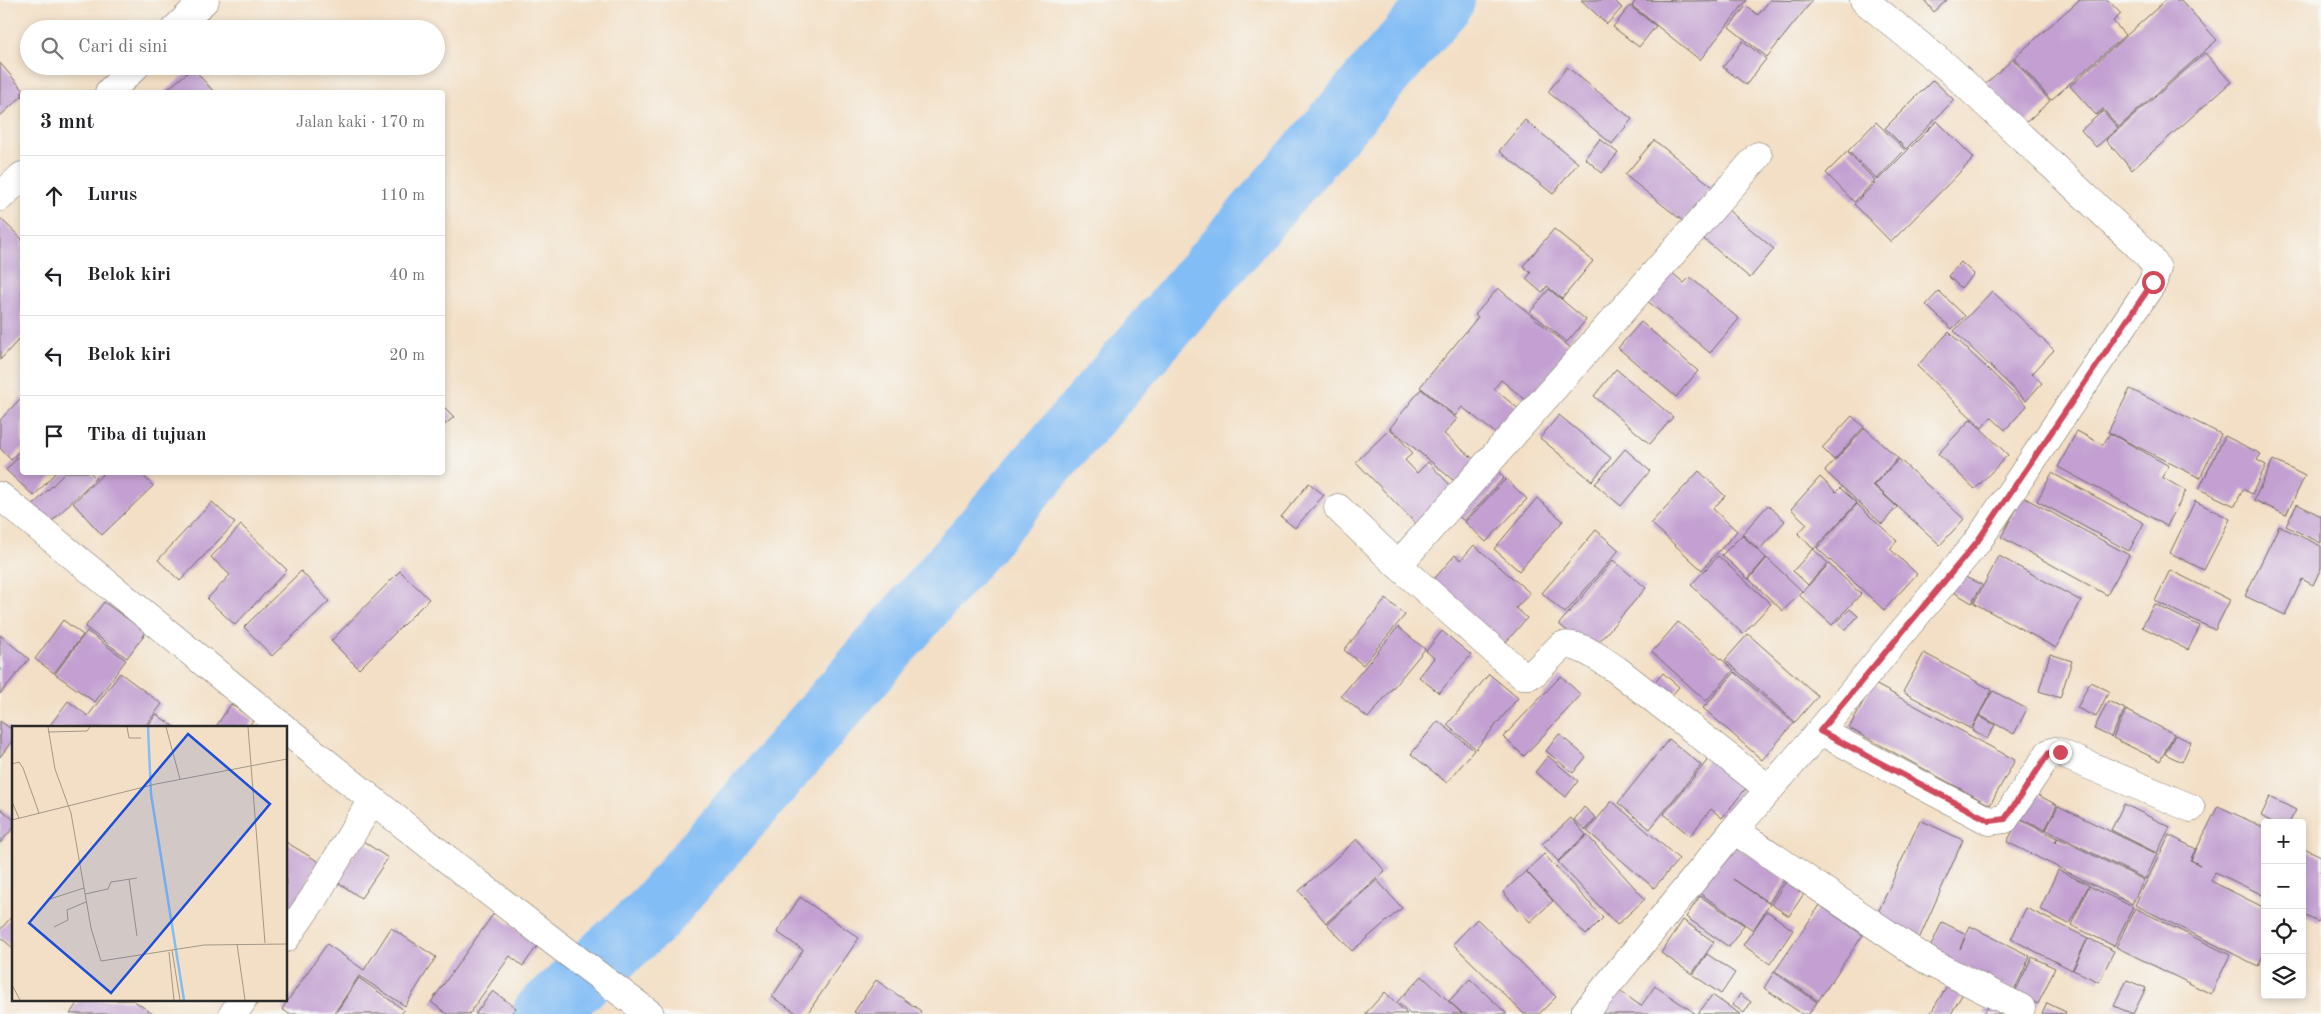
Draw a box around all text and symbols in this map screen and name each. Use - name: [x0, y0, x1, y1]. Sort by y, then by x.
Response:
- search box: [20, 20, 445, 75]
- icon: search: [38, 34, 66, 62]
- text: Cari di sini: [78, 38, 168, 57]
- text: 3 mnt: [40, 112, 94, 133]
- text: Jalan kaki · 170 m: [296, 115, 425, 131]
- icon: ahead: [40, 182, 68, 210]
- text: Lurus: [87, 186, 137, 205]
- text: 110 m: [380, 188, 425, 204]
- icon: left: [40, 262, 68, 290]
- text: Belok kiri: [87, 266, 171, 285]
- text: 40 m: [389, 268, 425, 284]
- route start: [2142, 271, 2165, 294]
- icon: left: [40, 342, 68, 370]
- text: Belok kiri: [87, 346, 171, 365]
- text: 20 m: [389, 348, 425, 364]
- icon: arrive: [40, 422, 68, 450]
- text: Tiba di tujuan: [87, 426, 207, 445]
- inset map: [12, 726, 288, 1002]
- route end: [2049, 741, 2072, 764]
- map controls: [2261, 819, 2306, 999]
- button: +: [2261, 819, 2306, 864]
- button: −: [2261, 864, 2306, 909]
- button: locate: [2261, 909, 2306, 954]
- button: layers: [2261, 954, 2306, 999]

